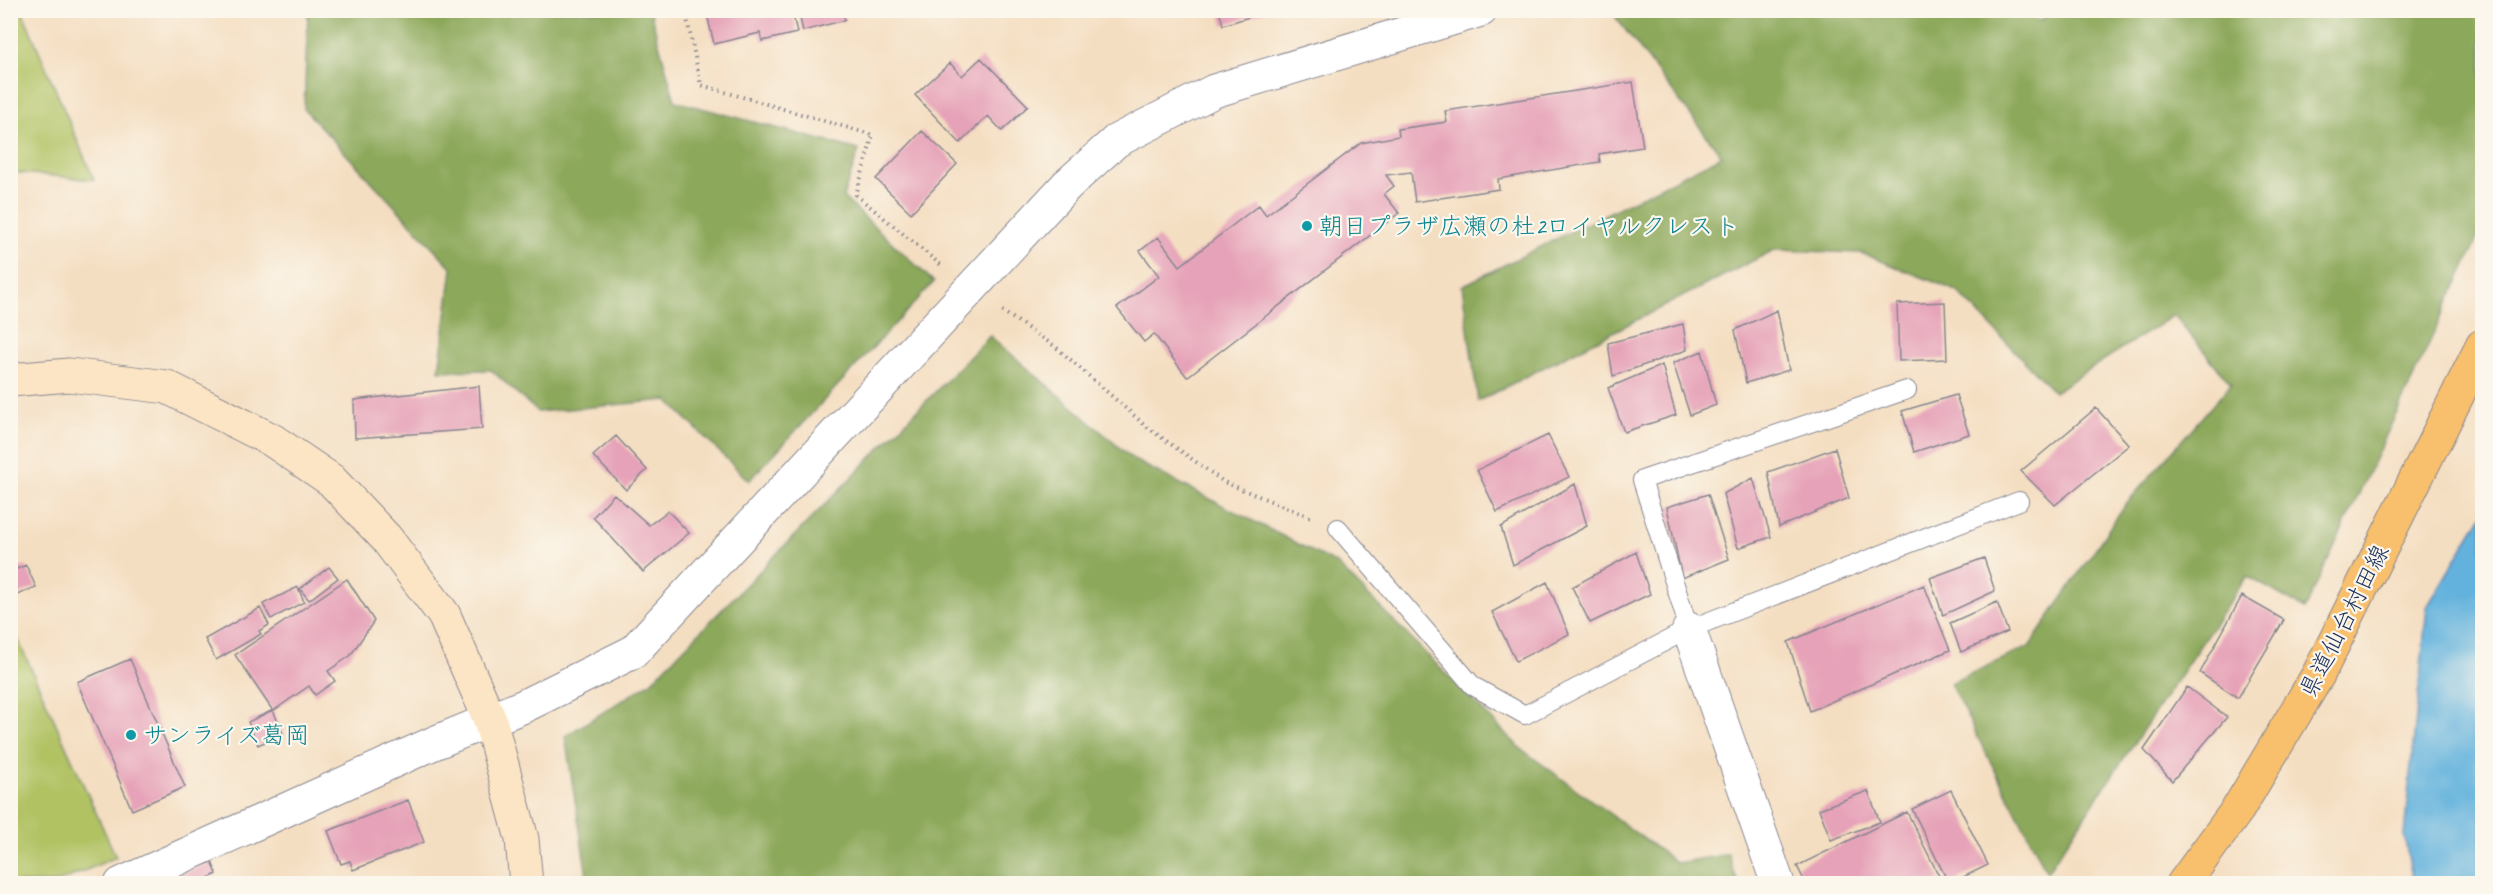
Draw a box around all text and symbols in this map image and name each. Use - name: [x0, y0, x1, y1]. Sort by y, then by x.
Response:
- place label: 朝日プラザ広瀬の杜2ロイヤルクレスト: [1319, 211, 1739, 241]
- marker: 朝日プラザ広瀬の杜2ロイヤルクレスト: [1300, 219, 1314, 233]
- street label: 県道仙台村田線: [2292, 539, 2396, 703]
- place label: サンライズ葛岡: [143, 720, 309, 750]
- marker: サンライズ葛岡: [124, 728, 138, 742]

